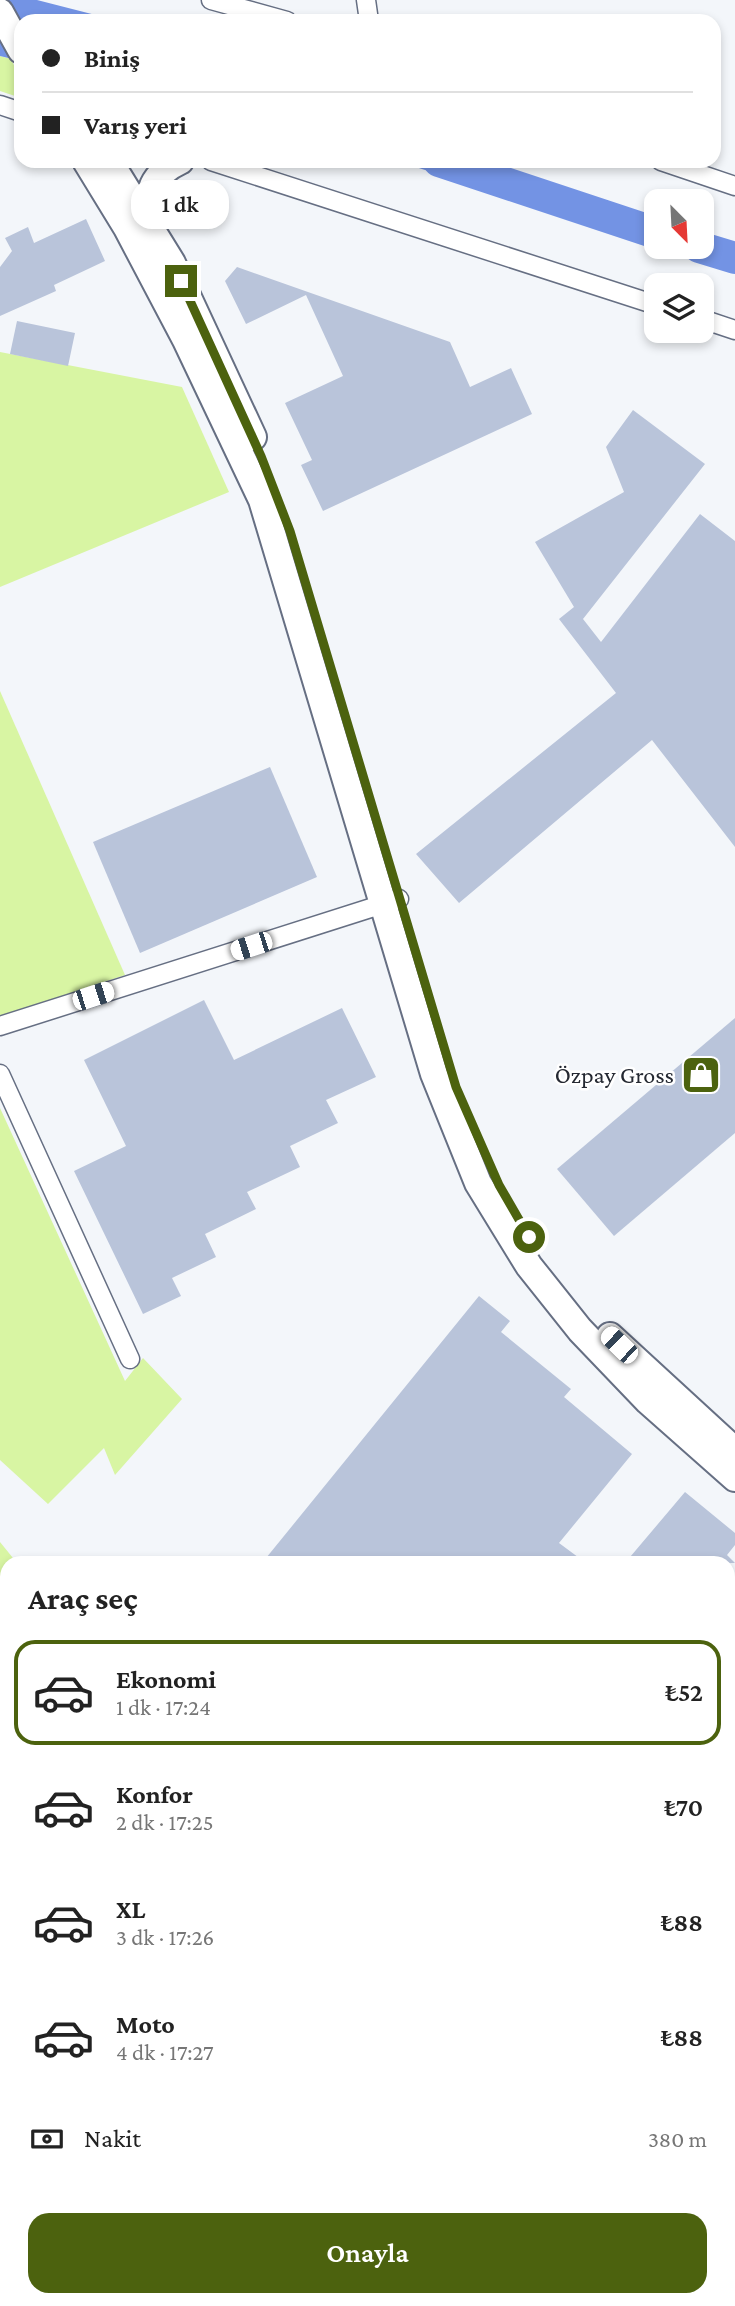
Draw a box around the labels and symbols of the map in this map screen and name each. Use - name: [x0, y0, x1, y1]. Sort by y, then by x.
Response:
- callout: 1 dk: [132, 180, 230, 229]
- north arrow: [644, 189, 714, 259]
- route end: [165, 265, 197, 297]
- car: [228, 930, 275, 962]
- car: [70, 980, 117, 1012]
- shop icon: Özpay Gross: [680, 1054, 722, 1096]
- place label: Özpay Gross: [555, 1061, 674, 1088]
- route start: [513, 1221, 545, 1253]
- car: [597, 1323, 642, 1367]

